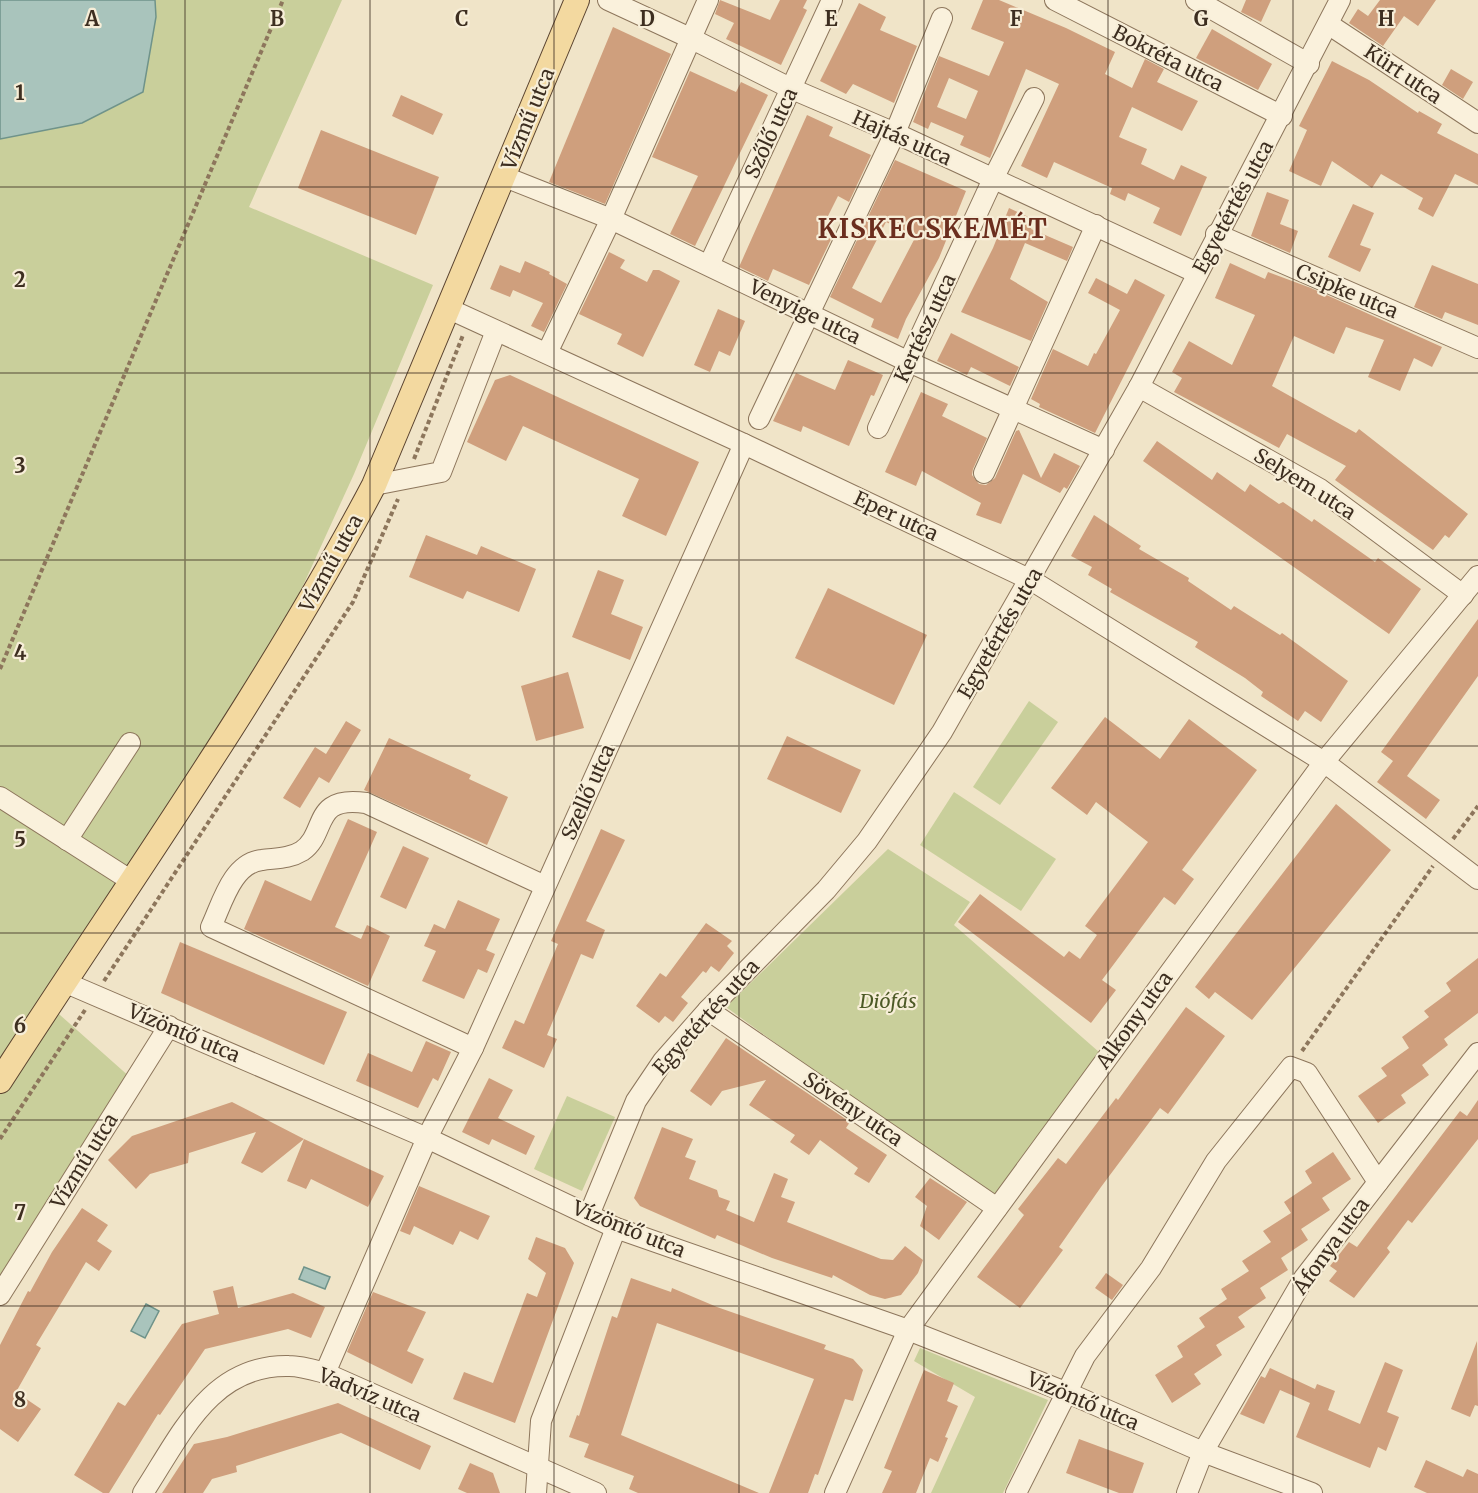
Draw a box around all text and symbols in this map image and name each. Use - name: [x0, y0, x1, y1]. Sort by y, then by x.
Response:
- text: A: [84, 6, 100, 31]
- text: B: [270, 6, 284, 31]
- text: C: [455, 6, 469, 31]
- text: D: [639, 6, 655, 31]
- text: E: [824, 6, 838, 31]
- text: F: [1010, 6, 1023, 31]
- text: G: [1194, 6, 1209, 31]
- text: H: [1378, 6, 1394, 31]
- street label: Bokréta utca: [1109, 19, 1228, 96]
- street label: Kürt utca: [1360, 39, 1447, 109]
- street label: Vízmű utca: [495, 64, 559, 174]
- text: 1: [15, 80, 25, 105]
- street label: Szőlő utca: [739, 83, 802, 182]
- street label: Hajtás utca: [849, 105, 956, 171]
- street label: Egyetértés utca: [1187, 136, 1278, 278]
- district label: KISKECSKEMÉT: [818, 211, 1048, 245]
- street label: Csipke utca: [1292, 258, 1402, 323]
- text: 2: [14, 267, 26, 292]
- street label: Kertész utca: [888, 269, 961, 386]
- street label: Venyige utca: [745, 273, 865, 349]
- street label: Selyem utca: [1250, 442, 1361, 525]
- text: 3: [14, 453, 26, 478]
- street label: Eper utca: [850, 485, 943, 546]
- street label: Vízmű utca: [293, 509, 368, 617]
- street label: Egyetértés utca: [952, 563, 1047, 703]
- text: 4: [14, 640, 27, 665]
- street label: Szellő utca: [555, 740, 620, 843]
- text: 5: [14, 827, 26, 852]
- street label: Egyetértés utca: [647, 953, 764, 1080]
- street label: Alkony utca: [1089, 966, 1177, 1074]
- park label: Diófás: [858, 988, 917, 1013]
- street label: Vízöntő utca: [124, 997, 244, 1067]
- text: 6: [14, 1013, 26, 1038]
- street label: Sövény utca: [799, 1066, 908, 1151]
- street label: Vízmű utca: [44, 1108, 123, 1214]
- street label: Áfonya utca: [1285, 1191, 1374, 1300]
- street label: Vízöntő utca: [568, 1194, 689, 1263]
- text: 7: [14, 1200, 26, 1225]
- street label: Vadvíz utca: [314, 1361, 426, 1427]
- street label: Vízöntő utca: [1023, 1365, 1143, 1435]
- text: 8: [14, 1387, 26, 1412]

